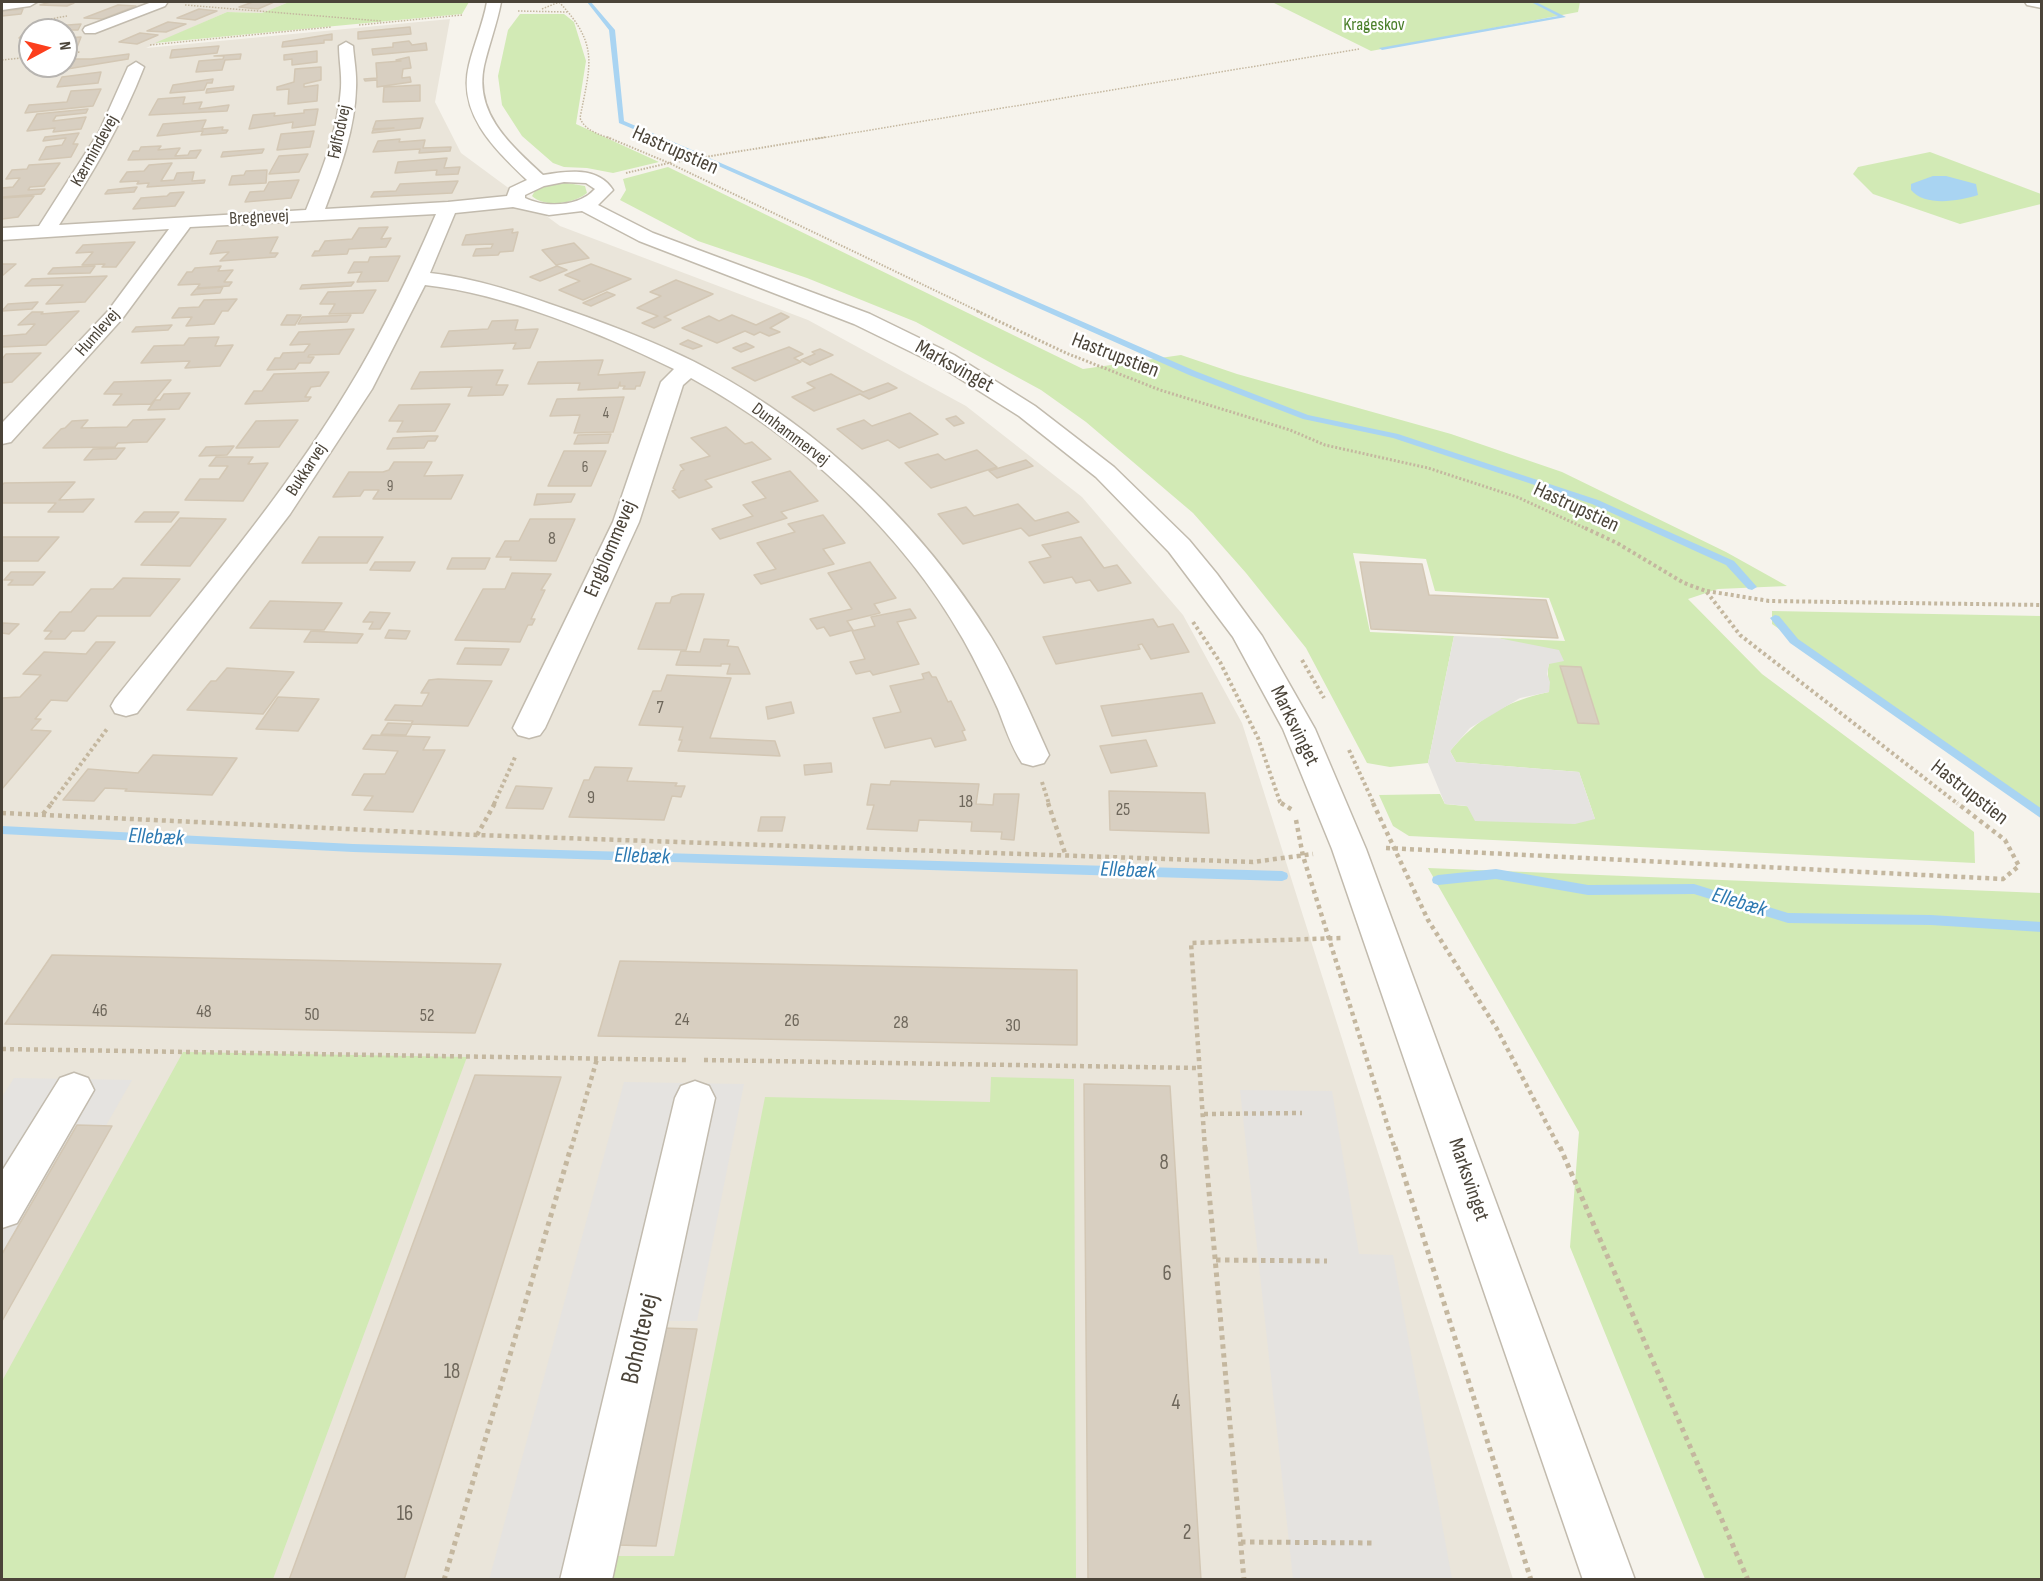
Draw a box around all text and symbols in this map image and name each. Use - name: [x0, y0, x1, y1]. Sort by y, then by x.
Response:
- park label: Krageskov: [1343, 14, 1405, 36]
- north arrow: [18, 18, 78, 78]
- text: N: [54, 41, 74, 51]
- street label: Følfodvej: [324, 103, 356, 161]
- street label: Kærmindevej: [67, 111, 123, 191]
- street label: Hastrupstien: [628, 121, 722, 181]
- street label: Bregnevej: [229, 206, 289, 230]
- street label: Humlevej: [71, 305, 125, 361]
- street label: Hastrupstien: [1068, 328, 1162, 384]
- street label: Marksvinget: [910, 335, 998, 399]
- street label: Dunhammervej: [747, 399, 833, 471]
- house number: 4: [603, 405, 609, 423]
- street label: Bukkarvej: [282, 439, 332, 501]
- house number: 6: [582, 459, 588, 477]
- street label: Hastrupstien: [1529, 477, 1623, 539]
- house number: 9: [387, 478, 393, 496]
- street label: Engblommevej: [579, 497, 643, 601]
- house number: 8: [548, 528, 556, 550]
- street label: Marksvinget: [1264, 682, 1324, 770]
- house number: 7: [656, 697, 664, 719]
- street label: Hastrupstien: [1925, 755, 2013, 831]
- house number: 9: [587, 787, 595, 809]
- house number: 18: [959, 791, 973, 813]
- house number: 25: [1116, 799, 1130, 821]
- water label: Ellebæk: [128, 823, 184, 853]
- water label: Ellebæk: [614, 843, 670, 871]
- water label: Ellebæk: [1100, 857, 1156, 885]
- water label: Ellebæk: [1709, 882, 1769, 924]
- house number: 46: [92, 1000, 108, 1022]
- house number: 48: [196, 1001, 212, 1023]
- house number: 50: [304, 1004, 320, 1026]
- house number: 52: [420, 1005, 434, 1027]
- house number: 24: [675, 1009, 689, 1031]
- house number: 26: [784, 1010, 800, 1032]
- house number: 28: [893, 1012, 909, 1034]
- house number: 30: [1005, 1015, 1021, 1037]
- street label: Marksvinget: [1442, 1135, 1494, 1225]
- house number: 8: [1159, 1151, 1169, 1177]
- house number: 6: [1162, 1262, 1172, 1288]
- street label: Boholtevej: [615, 1291, 667, 1387]
- house number: 18: [444, 1360, 460, 1386]
- house number: 4: [1172, 1391, 1180, 1417]
- house number: 16: [397, 1502, 413, 1528]
- house number: 2: [1183, 1521, 1191, 1547]

